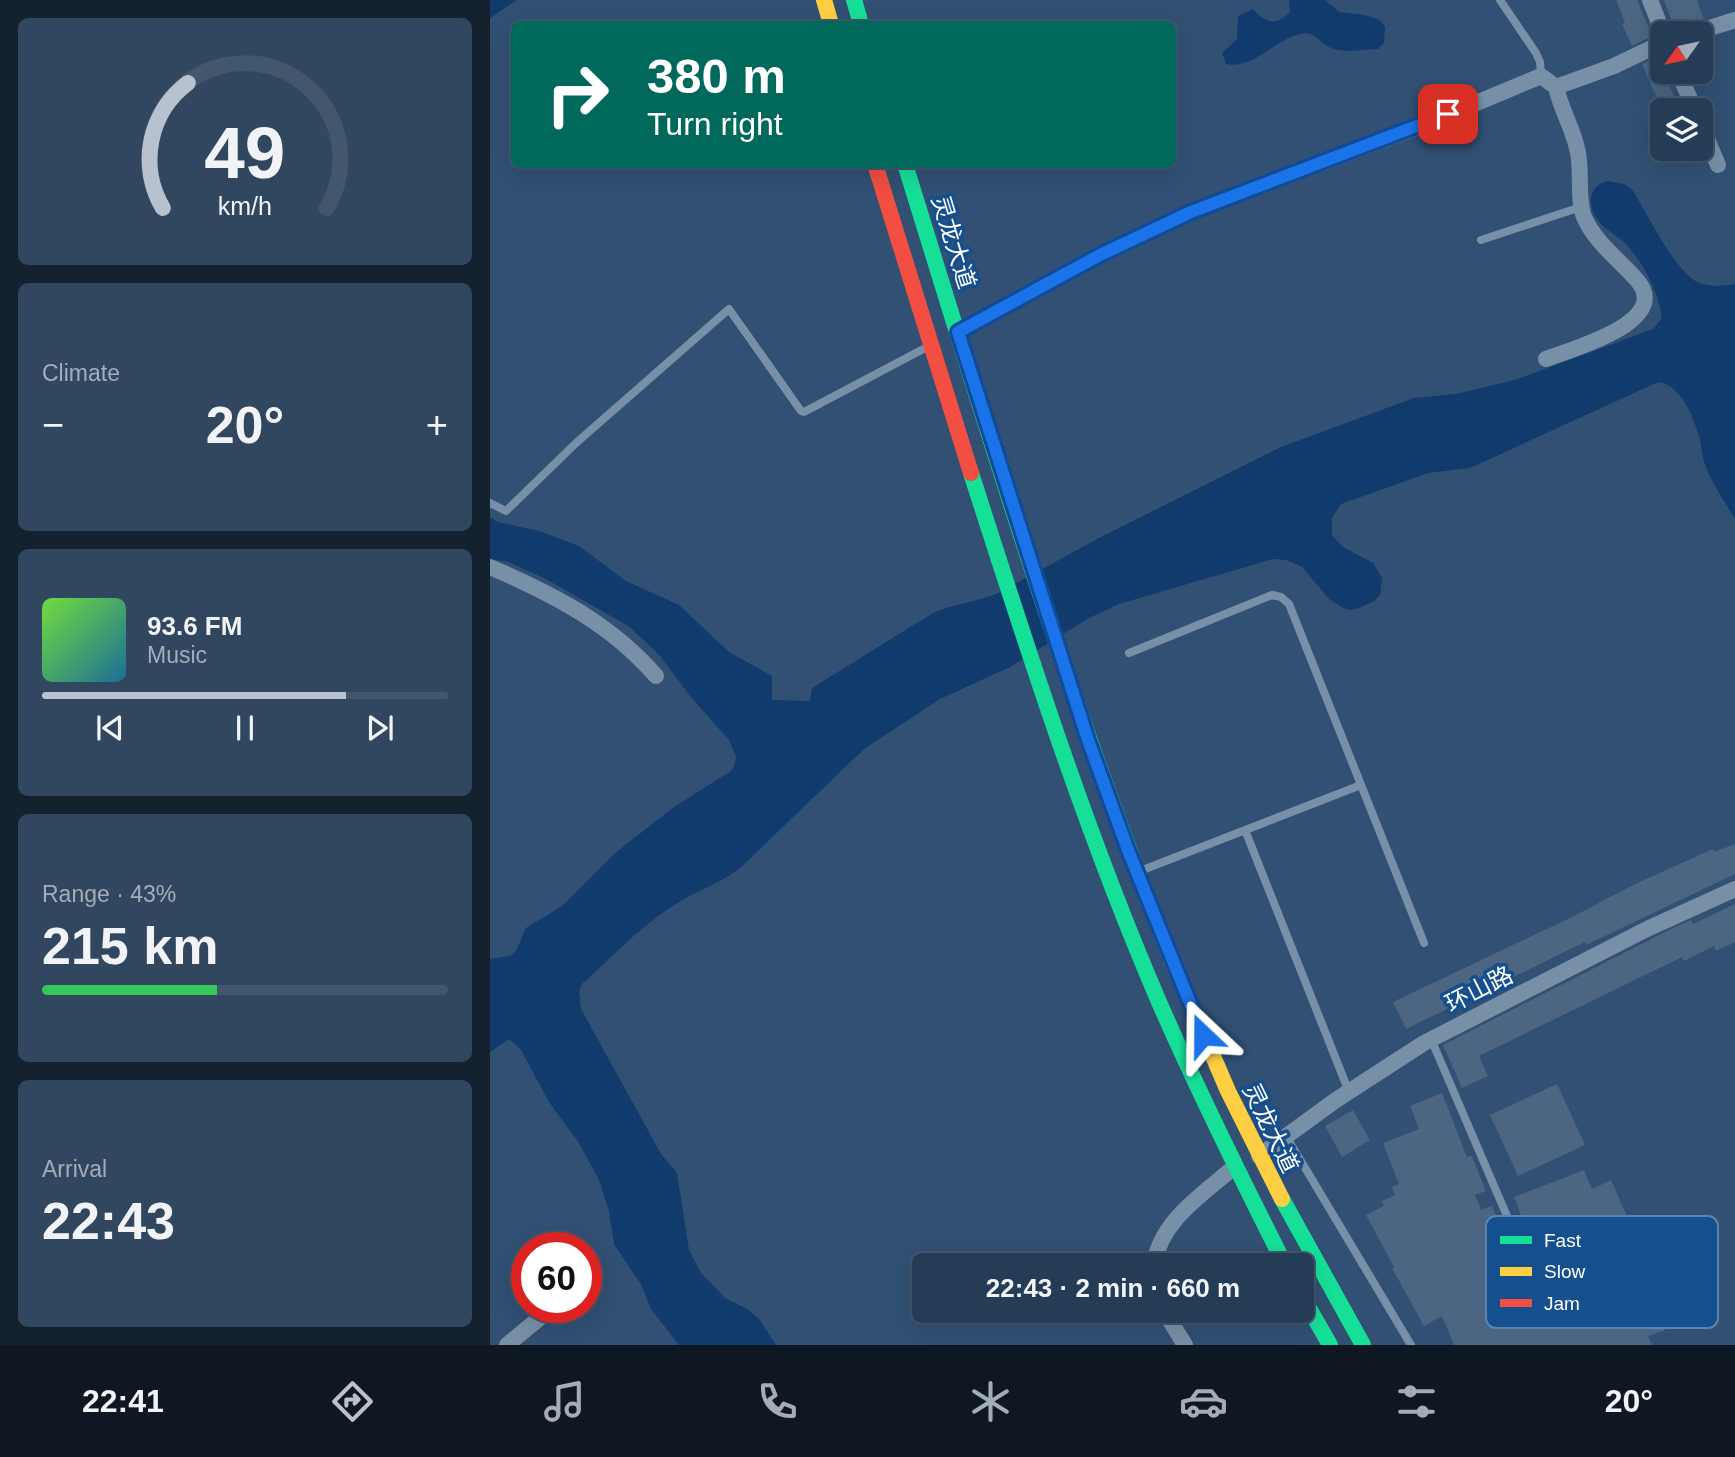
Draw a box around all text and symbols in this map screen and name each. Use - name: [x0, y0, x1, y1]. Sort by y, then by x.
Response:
- north arrow: [1650, 21, 1713, 84]
- map controls: [1650, 21, 1713, 161]
- icon: right: [532, 49, 623, 140]
- text: 380 m: [647, 49, 786, 103]
- pin: [1418, 84, 1478, 144]
- icon: arrive: [1429, 95, 1467, 133]
- button: layers: [1650, 98, 1713, 161]
- text: Turn right: [647, 106, 783, 142]
- text: 49: [205, 112, 285, 193]
- text: km/h: [218, 192, 272, 220]
- street label: 灵龙大道: [927, 192, 981, 292]
- text: Climate: [42, 360, 120, 386]
- text: 20°: [206, 396, 284, 454]
- text: −: [42, 404, 64, 446]
- text: +: [426, 404, 448, 446]
- text: 93.6 FM: [147, 611, 242, 641]
- text: Music: [147, 642, 207, 668]
- icon: previous: [91, 709, 129, 747]
- icon: pause: [226, 709, 264, 747]
- icon: next: [361, 709, 399, 747]
- text: Range · 43%: [42, 881, 176, 907]
- text: 215 km: [42, 917, 218, 975]
- street label: 环山路: [1441, 961, 1517, 1017]
- position arrow: [1166, 998, 1240, 1072]
- street label: 灵龙大道: [1238, 1079, 1304, 1177]
- text: Arrival: [42, 1156, 107, 1182]
- text: 22:43: [42, 1192, 175, 1250]
- legend: [1486, 1216, 1718, 1328]
- text: Fast: [1544, 1230, 1582, 1251]
- speed limit sign: 60: [511, 1232, 602, 1323]
- text: Slow: [1544, 1261, 1585, 1282]
- text: 22:43 · 2 min · 660 m: [986, 1273, 1240, 1303]
- text: Jam: [1544, 1293, 1580, 1314]
- icon: directions: [328, 1377, 377, 1426]
- icon: music: [540, 1377, 589, 1426]
- icon: phone: [753, 1377, 802, 1426]
- icon: climate: [966, 1377, 1015, 1426]
- icon: car: [1179, 1377, 1228, 1426]
- icon: filters: [1392, 1377, 1441, 1426]
- text: 22:41: [82, 1383, 164, 1419]
- text: 20°: [1605, 1383, 1653, 1419]

